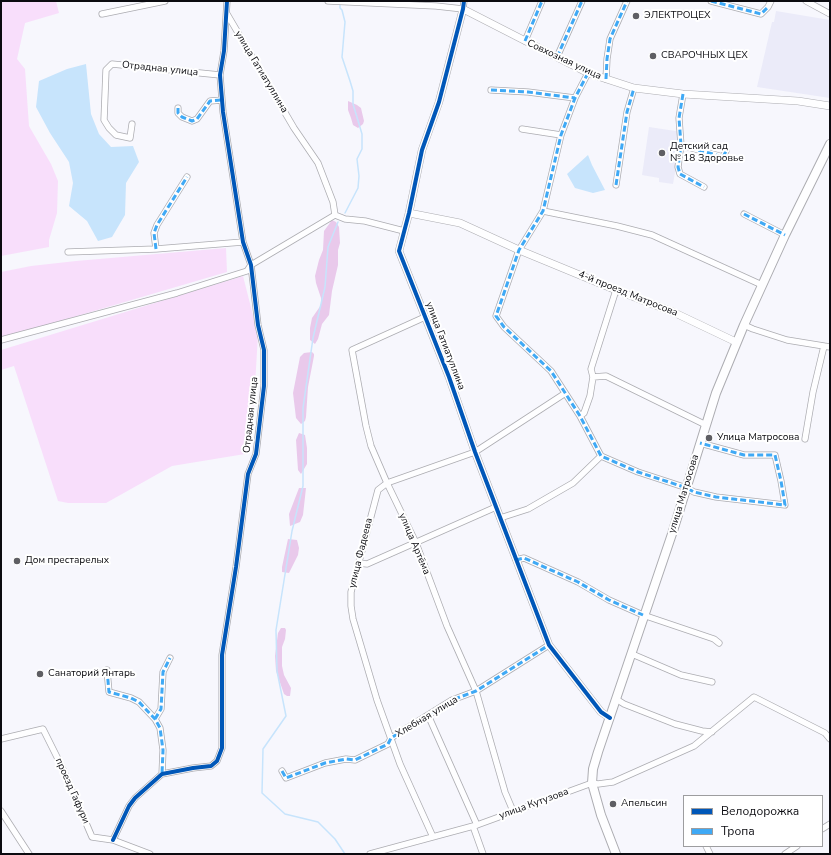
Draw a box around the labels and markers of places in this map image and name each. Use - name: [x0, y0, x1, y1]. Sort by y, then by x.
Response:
- place label: ЭЛЕКТРОЦЕХ: [644, 10, 710, 22]
- marker: ЭЛЕКТРОЦЕХ: [631, 11, 641, 21]
- place label: СВАРОЧНЫХ ЦЕХ: [661, 50, 748, 62]
- marker: СВАРОЧНЫХ ЦЕХ: [648, 51, 658, 61]
- place label: Детский сад № 18 Здоровье: [670, 141, 744, 164]
- marker: Детский сад № 18 Здоровье: [657, 148, 667, 158]
- place label: Улица Матросова: [717, 432, 799, 444]
- marker: Улица Матросова: [704, 433, 714, 443]
- place label: Дом престарелых: [25, 555, 109, 567]
- marker: Дом престарелых: [12, 556, 22, 566]
- place label: Санаторий Янтарь: [48, 668, 135, 680]
- marker: Санаторий Янтарь: [35, 669, 45, 679]
- place label: Апельсин: [621, 798, 667, 810]
- marker: Апельсин: [608, 799, 618, 809]

